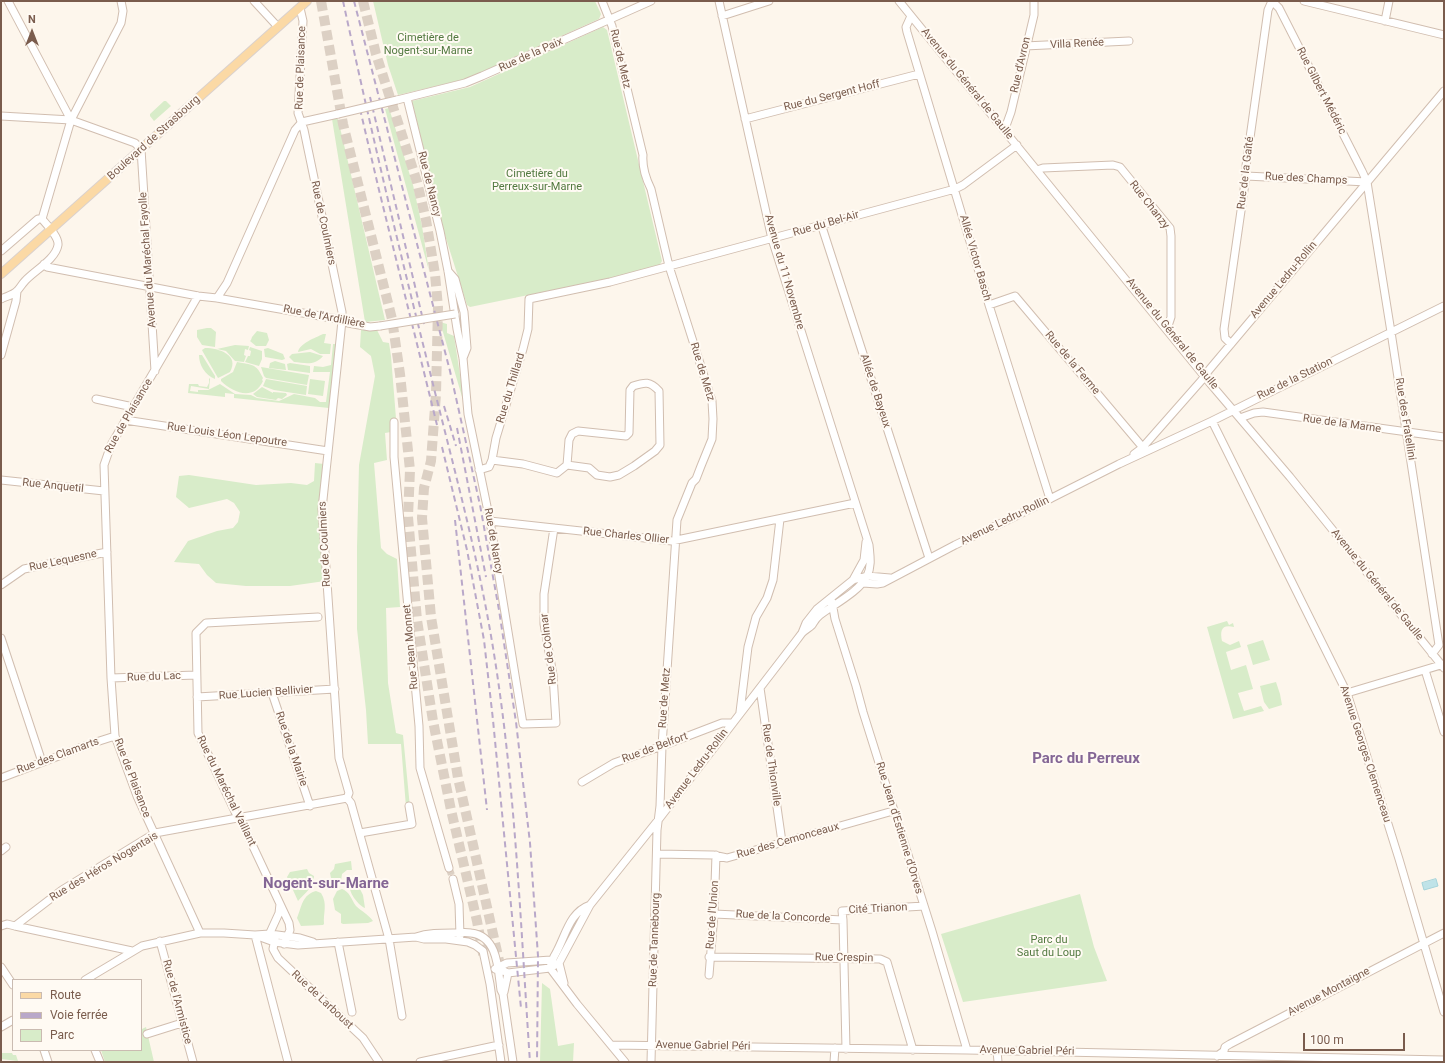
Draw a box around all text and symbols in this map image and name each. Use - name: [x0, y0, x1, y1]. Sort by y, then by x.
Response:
- north arrow: [12, 12, 52, 52]
- text: N: [28, 13, 36, 26]
- street label: Rue de Plaisance: [293, 26, 309, 110]
- street label: Avenue du Général de Gaulle: [918, 26, 1016, 142]
- street label: Rue de Metz: [607, 28, 633, 90]
- park label: Cimetière de Nogent-sur-Marne: [384, 31, 472, 57]
- street label: Rue de la Paix: [497, 35, 565, 75]
- street label: Rue d'Avron: [1008, 36, 1034, 94]
- street label: Villa Renée: [1050, 36, 1104, 52]
- street label: Rue Gilbert Médéric: [1293, 45, 1349, 137]
- street label: Rue du Sergent Hoff: [783, 78, 881, 114]
- street label: Boulevard de Strasbourg: [105, 93, 203, 183]
- street label: Rue de la Gaîté: [1235, 136, 1257, 210]
- street label: Rue de Nancy: [414, 150, 444, 218]
- park label: Cimetière du Perreux-sur-Marne: [492, 167, 582, 193]
- street label: Rue des Champs: [1264, 170, 1348, 188]
- street label: Rue Chanzy: [1126, 178, 1172, 232]
- street label: Rue de Coulmiers: [308, 180, 338, 266]
- street label: Avenue du Maréchal Fayolle: [137, 192, 159, 328]
- street label: Rue du Bel-Air: [791, 208, 861, 240]
- street label: Avenue du 11 Novembre: [761, 213, 807, 331]
- street label: Allée Victor Basch: [956, 213, 994, 303]
- street label: Avenue Ledru-Rollin: [1248, 239, 1320, 321]
- street label: Avenue du Général de Gaulle: [1123, 276, 1221, 392]
- street label: Rue de l'Ardillière: [282, 303, 366, 331]
- street label: Rue de la Ferme: [1042, 329, 1102, 397]
- street label: Rue de Metz: [687, 341, 717, 403]
- street label: Rue du Thillard: [494, 351, 528, 425]
- street label: Allée de Bayeux: [857, 352, 893, 430]
- street label: Rue de la Station: [1255, 355, 1335, 403]
- street label: Rue de Plaisance: [102, 376, 156, 456]
- street label: Rue des Fratellini: [1392, 377, 1418, 461]
- street label: Rue de la Marne: [1302, 412, 1382, 436]
- street label: Rue Louis Léon Lepoutre: [166, 420, 288, 450]
- street label: Rue Anquetil: [22, 476, 84, 496]
- street label: Avenue Ledru-Rollin: [959, 494, 1051, 548]
- street label: Rue de Coulmiers: [316, 501, 334, 587]
- street label: Rue de Nancy: [481, 507, 505, 575]
- street label: Rue Charles Ollier: [582, 525, 670, 547]
- street label: Avenue du Général de Gaulle: [1328, 527, 1426, 643]
- street label: Rue Lequesne: [28, 547, 98, 575]
- street label: Rue Jean Monnet: [401, 604, 421, 690]
- street label: Rue de Colmar: [538, 613, 560, 685]
- street label: Rue de Metz: [656, 667, 674, 729]
- street label: Rue du Lac: [127, 669, 181, 685]
- street label: Rue Lucien Bellivier: [218, 683, 314, 703]
- street label: Avenue Georges Clemenceau: [1337, 684, 1393, 824]
- street label: Rue de la Mairie: [272, 710, 310, 788]
- street label: Rue de Thionville: [759, 723, 783, 807]
- street label: Avenue Ledru-Rollin: [663, 726, 731, 812]
- street label: Rue de Belfort: [620, 730, 690, 766]
- street label: Rue du Maréchal Vaillant: [194, 734, 258, 848]
- street label: Rue des Clamarts: [15, 735, 101, 777]
- street label: Rue de Plaisance: [111, 737, 153, 819]
- district label: Parc du Perreux: [1032, 750, 1140, 768]
- street label: Rue Jean d'Estienne d'Orves: [873, 760, 925, 896]
- street label: Rue des Cemonceaux: [735, 820, 841, 862]
- street label: Rue des Héros Nogentais: [47, 829, 161, 905]
- district label: Nogent-sur-Marne: [263, 875, 389, 893]
- street label: Rue de l'Union: [704, 880, 722, 950]
- street label: Rue de Tannebourg: [647, 893, 663, 987]
- street label: Cité Trianon: [848, 901, 908, 917]
- street label: Rue de la Concorde: [735, 908, 831, 926]
- park label: Parc du Saut du Loup: [1017, 933, 1081, 959]
- street label: Rue Crespin: [815, 951, 873, 965]
- street label: Rue de l'Armistice: [159, 958, 195, 1046]
- street label: Avenue Montaigne: [1286, 965, 1372, 1019]
- street label: Rue de Larboust: [288, 968, 356, 1032]
- legend: [12, 979, 142, 1051]
- text: Route: [50, 988, 81, 1002]
- text: Voie ferrée: [50, 1008, 108, 1022]
- scale bar: [1305, 1025, 1407, 1051]
- text: Parc: [50, 1028, 74, 1042]
- text: 100 m: [1310, 1033, 1344, 1047]
- street label: Avenue Gabriel Péri: [655, 1039, 751, 1053]
- street label: Avenue Gabriel Péri: [979, 1044, 1075, 1058]

